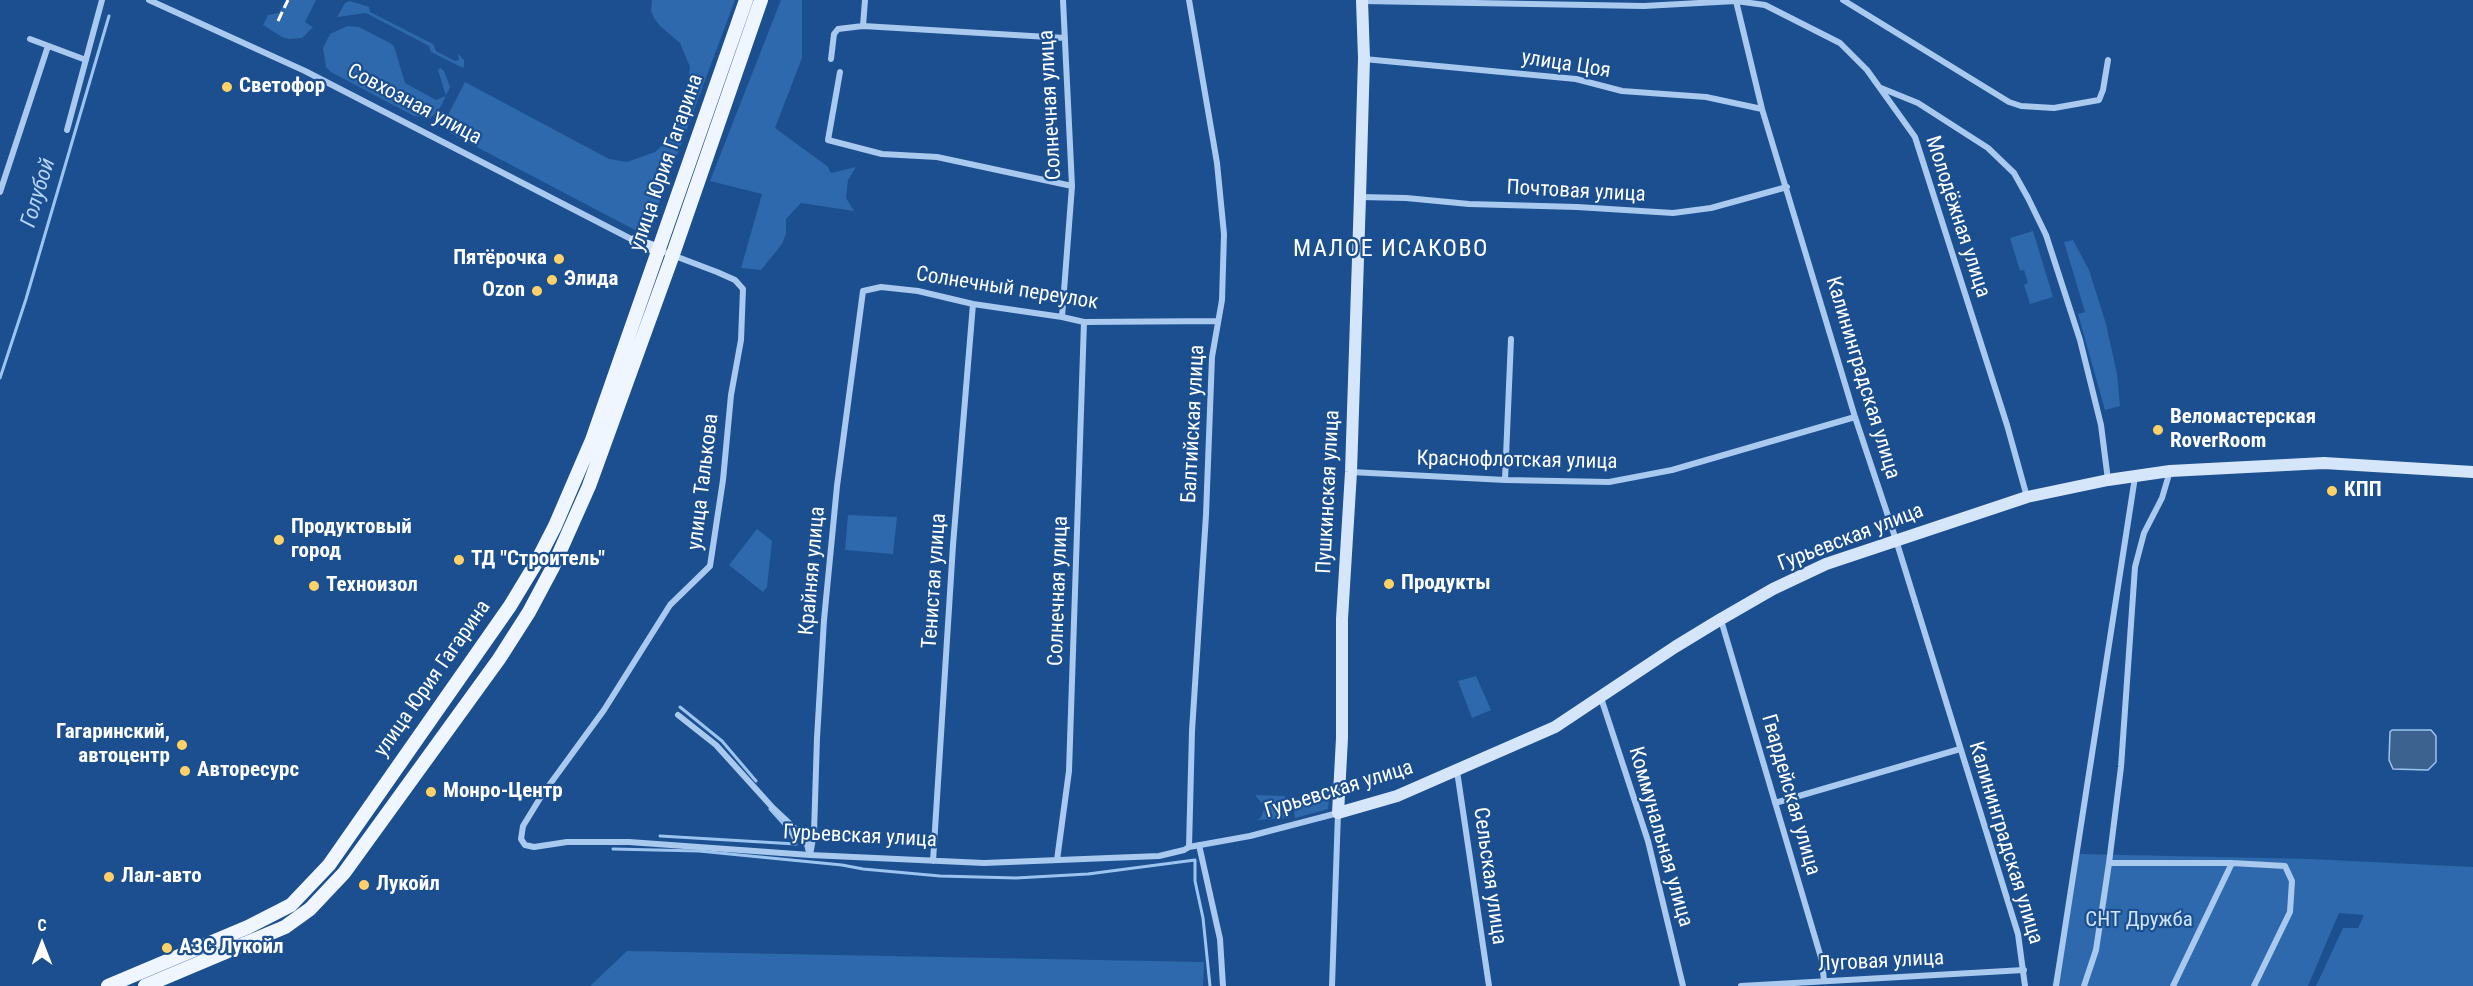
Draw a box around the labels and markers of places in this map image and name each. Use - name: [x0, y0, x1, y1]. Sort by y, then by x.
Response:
- place label: Светофор: [239, 74, 325, 100]
- marker: Светофор: [220, 80, 234, 94]
- place label: Пятёрочка: [453, 246, 547, 272]
- marker: Пятёрочка: [552, 252, 566, 266]
- place label: Элида: [564, 267, 618, 293]
- marker: Элида: [545, 273, 559, 287]
- place label: Ozon: [482, 278, 525, 304]
- marker: Ozon: [530, 284, 544, 298]
- place label: Веломастерская RoverRoom: [2170, 405, 2316, 455]
- marker: Веломастерская RoverRoom: [2151, 423, 2165, 437]
- place label: КПП: [2344, 478, 2382, 504]
- marker: КПП: [2325, 484, 2339, 498]
- place label: Продуктовый город: [291, 515, 412, 565]
- marker: Продуктовый город: [272, 533, 286, 547]
- place label: ТД "Строитель": [471, 547, 605, 573]
- marker: ТД "Строитель": [452, 553, 466, 567]
- place label: Продукты: [1401, 571, 1491, 597]
- place label: Техноизол: [326, 573, 418, 599]
- marker: Продукты: [1382, 577, 1396, 591]
- marker: Техноизол: [307, 579, 321, 593]
- place label: Гагаринский, автоцентр: [56, 720, 170, 770]
- marker: Гагаринский, автоцентр: [175, 738, 189, 752]
- place label: Авторесурс: [197, 758, 299, 784]
- marker: Авторесурс: [178, 764, 192, 778]
- place label: Монро-Центр: [443, 779, 563, 805]
- marker: Монро-Центр: [424, 785, 438, 799]
- place label: Лал-авто: [121, 864, 202, 890]
- marker: Лал-авто: [102, 870, 116, 884]
- place label: Лукойл: [376, 872, 440, 898]
- marker: Лукойл: [357, 878, 371, 892]
- place label: АЗС Лукойл: [179, 935, 283, 961]
- marker: АЗС Лукойл: [160, 941, 174, 955]

